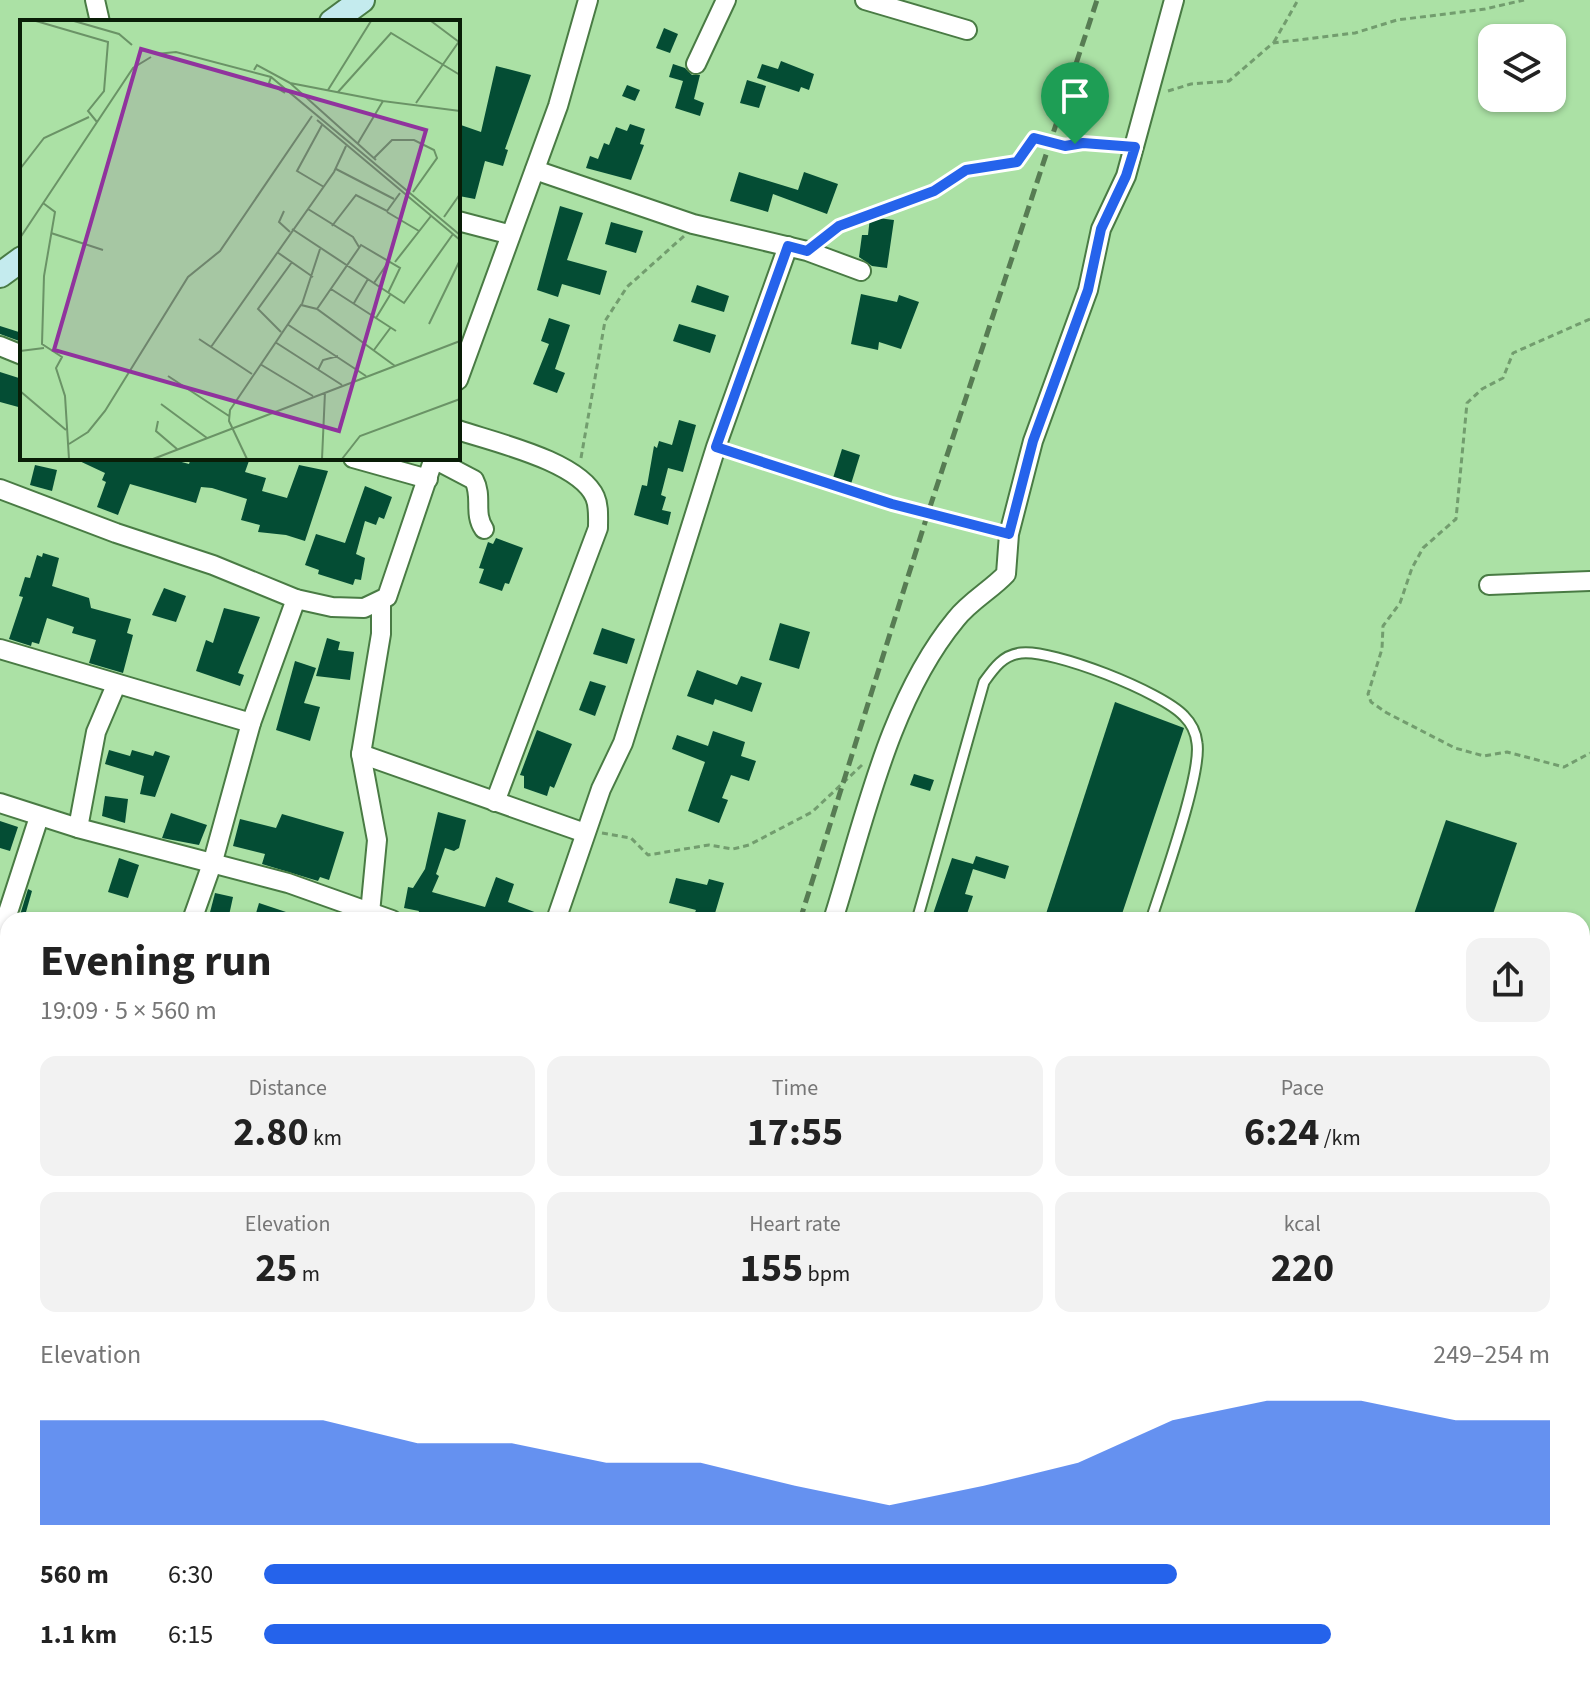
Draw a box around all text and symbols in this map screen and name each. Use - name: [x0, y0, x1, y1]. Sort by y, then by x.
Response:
- inset map: [20, 20, 460, 460]
- map controls: [1478, 24, 1566, 112]
- button: layers: [1478, 24, 1566, 112]
- pin: [1041, 62, 1109, 144]
- icon: arrive: [1053, 74, 1097, 118]
- text: Evening run: [40, 930, 272, 993]
- button: share: [1466, 938, 1550, 1022]
- text: 19:09 · 5 × 560 m: [40, 992, 217, 1029]
- text: Distance: [249, 1072, 327, 1104]
- text: Time: [772, 1072, 818, 1104]
- text: Pace: [1281, 1072, 1324, 1104]
- text: 2.80: [233, 1104, 309, 1161]
- text: 17:55: [747, 1104, 843, 1161]
- text: 6:24: [1244, 1104, 1319, 1161]
- text: km: [309, 1122, 342, 1154]
- text: /km: [1319, 1122, 1361, 1154]
- text: Elevation: [245, 1208, 331, 1240]
- text: Heart rate: [749, 1208, 841, 1240]
- text: kcal: [1284, 1208, 1321, 1240]
- text: 25: [255, 1240, 297, 1297]
- text: 155: [740, 1240, 803, 1297]
- text: 220: [1271, 1240, 1334, 1297]
- text: m: [297, 1258, 320, 1290]
- text: bpm: [803, 1258, 850, 1290]
- text: Elevation: [40, 1336, 141, 1373]
- text: 249–254 m: [1433, 1336, 1550, 1373]
- text: 560 m: [40, 1556, 109, 1593]
- text: 6:30: [168, 1556, 213, 1593]
- text: 1.1 km: [40, 1616, 117, 1653]
- text: 6:15: [168, 1616, 213, 1653]

